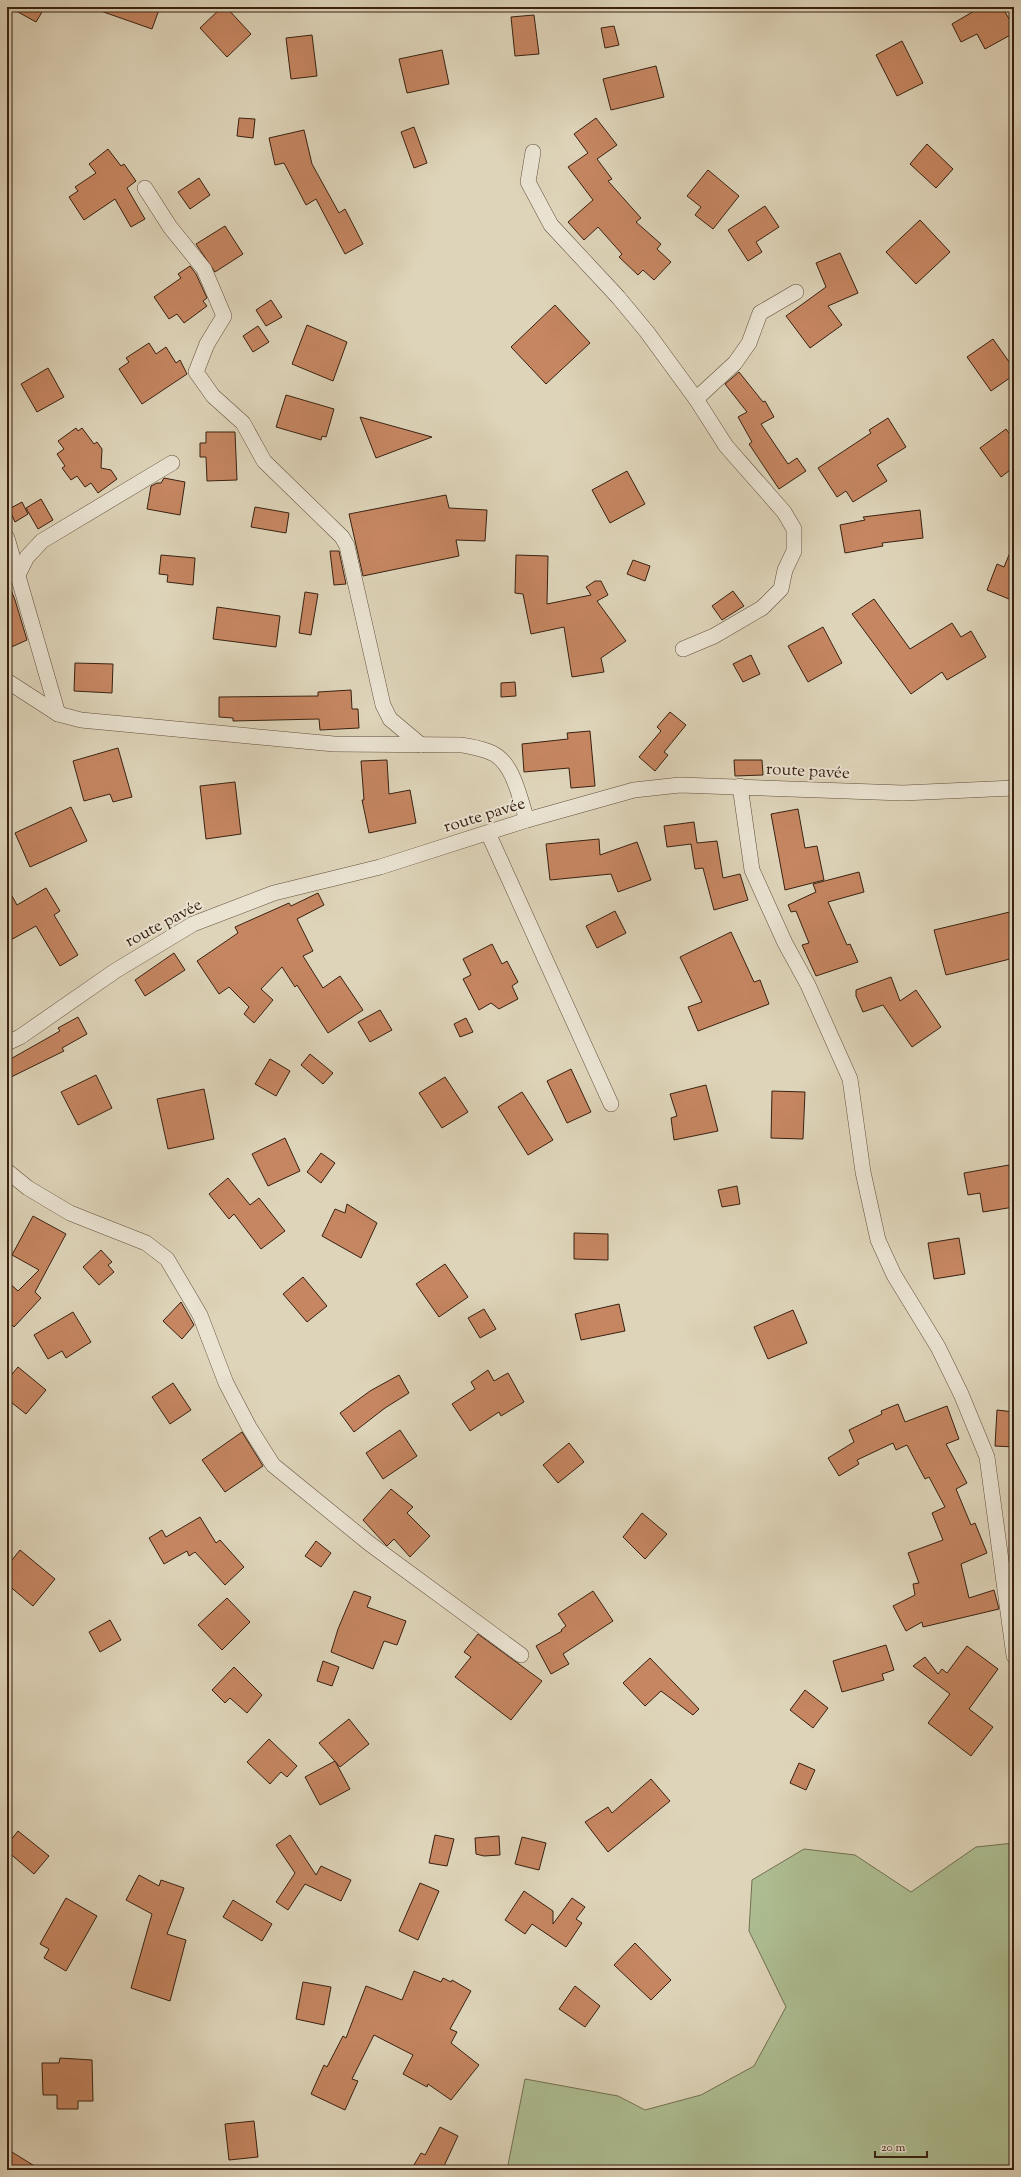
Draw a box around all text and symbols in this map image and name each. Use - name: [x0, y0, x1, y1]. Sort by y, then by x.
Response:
- street label: route pavée: [765, 758, 851, 786]
- street label: route pavée: [441, 792, 528, 840]
- street label: route pavée: [121, 893, 207, 954]
- scale bar: [875, 2133, 927, 2159]
- text: 20 m: [881, 2139, 906, 2157]

